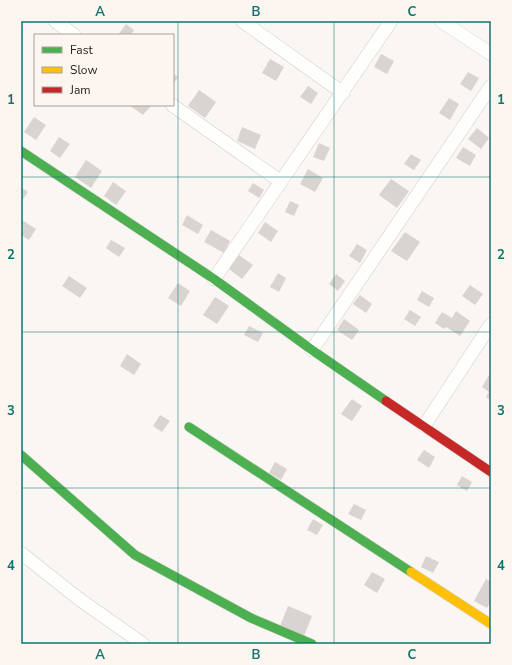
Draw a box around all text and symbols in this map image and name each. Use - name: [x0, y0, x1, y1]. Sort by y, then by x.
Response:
- text: A: [95, 3, 105, 21]
- text: B: [252, 3, 261, 21]
- text: C: [408, 3, 417, 21]
- legend: [34, 34, 174, 106]
- text: Fast: [70, 42, 93, 58]
- text: Slow: [70, 62, 98, 78]
- text: Jam: [69, 82, 91, 98]
- text: 1: [7, 91, 15, 109]
- text: 1: [497, 91, 505, 109]
- text: 2: [7, 246, 15, 264]
- text: 2: [497, 246, 505, 264]
- text: 3: [7, 402, 15, 420]
- text: 3: [497, 402, 505, 420]
- text: 4: [7, 557, 15, 575]
- text: 4: [497, 557, 505, 575]
- text: A: [95, 646, 105, 664]
- text: B: [252, 646, 261, 664]
- text: C: [408, 646, 417, 664]

